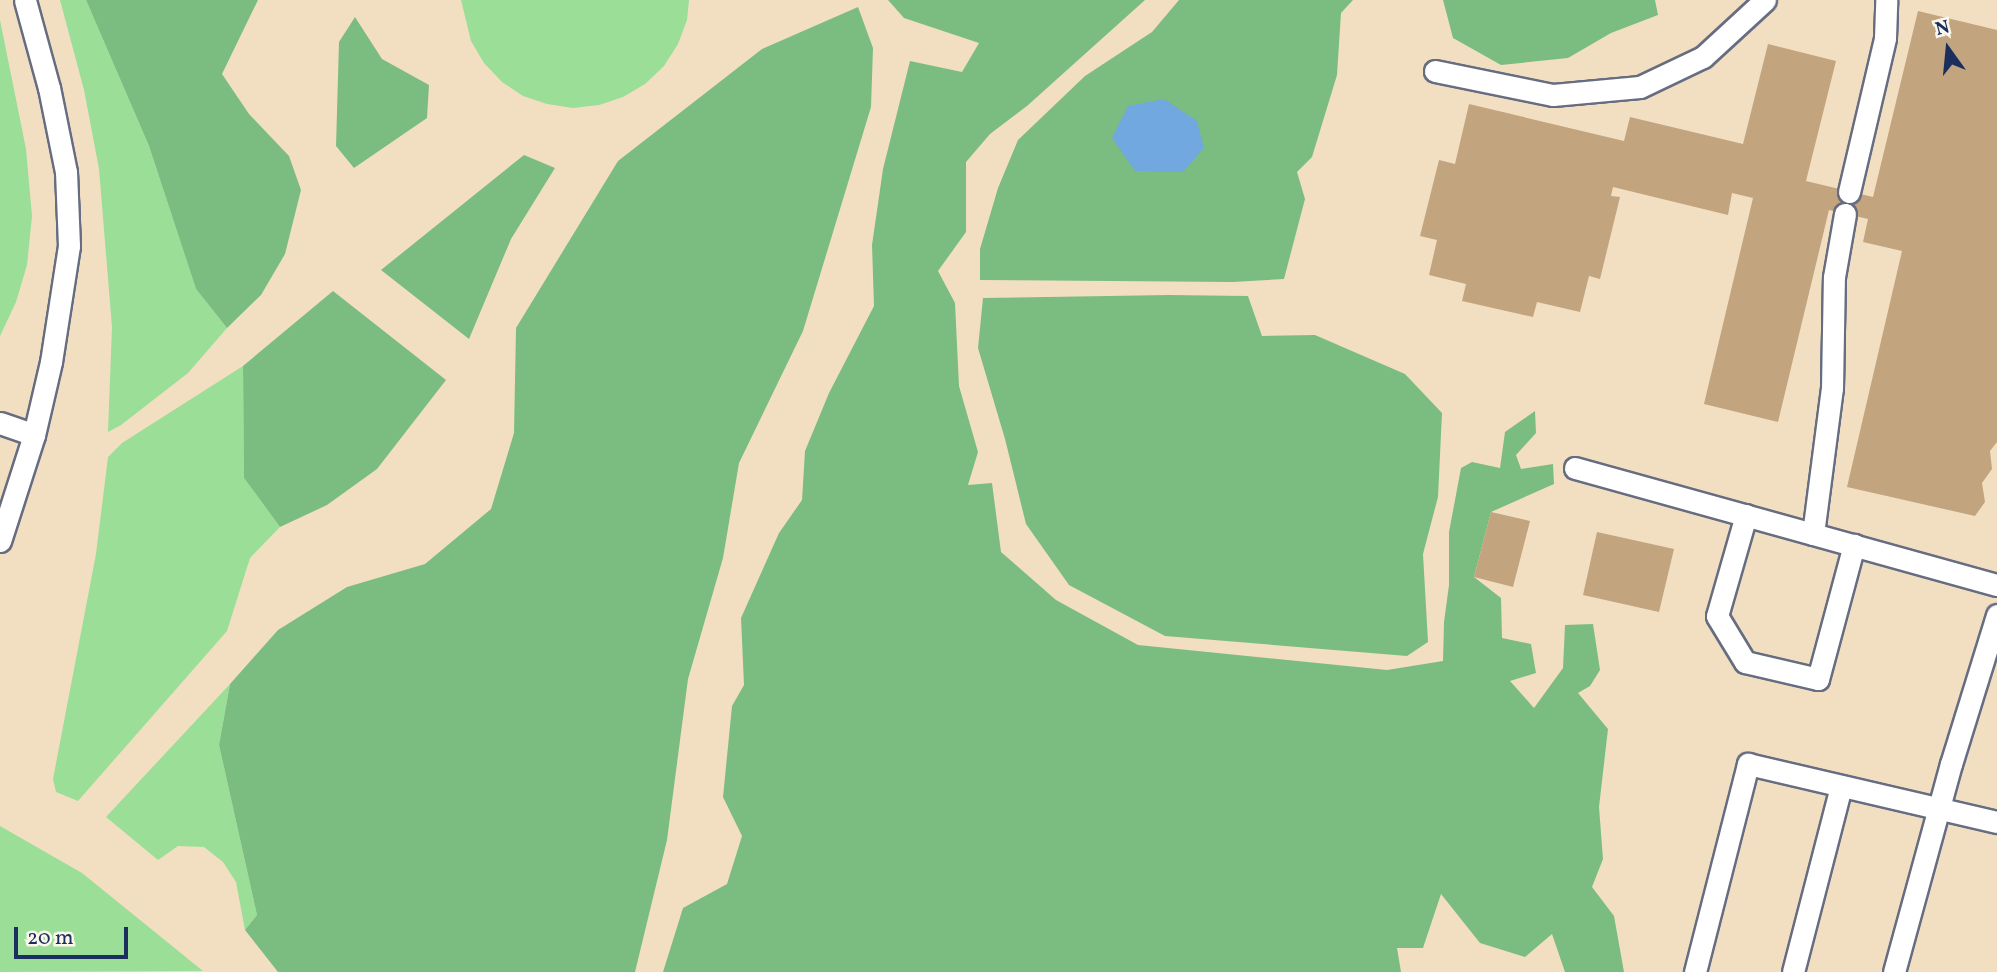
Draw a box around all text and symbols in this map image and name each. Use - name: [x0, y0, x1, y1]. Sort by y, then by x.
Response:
- north arrow: [1913, 14, 1983, 84]
- text: N: [1933, 14, 1953, 43]
- scale bar: [18, 912, 131, 956]
- text: 20 m: [27, 924, 73, 953]

